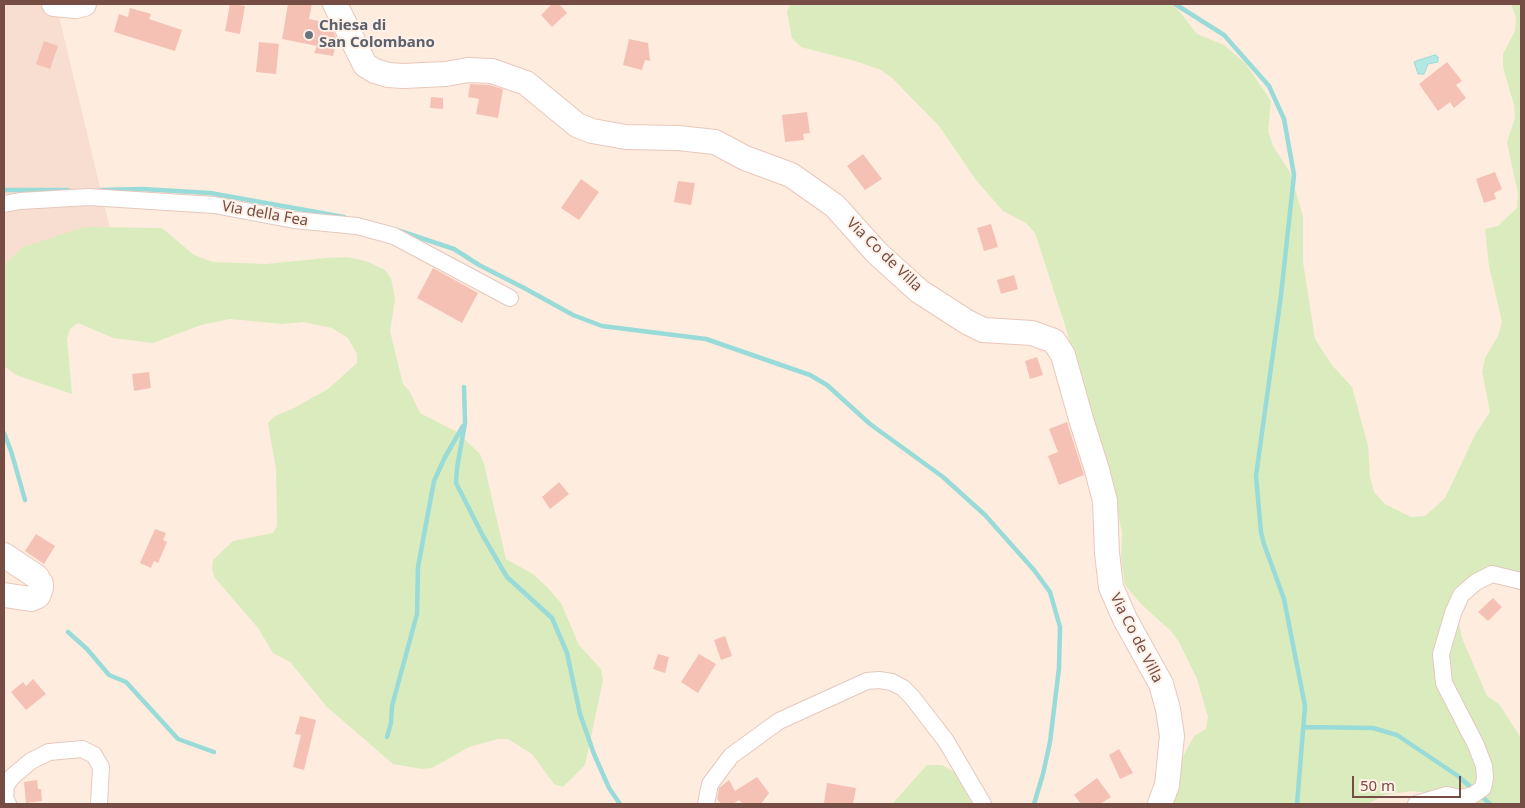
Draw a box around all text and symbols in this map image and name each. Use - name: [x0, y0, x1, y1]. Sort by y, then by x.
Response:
- place label: Chiesa di San Colombano: [319, 17, 435, 52]
- marker: Chiesa di San Colombano: [303, 29, 315, 41]
- street label: Via della Fea: [220, 198, 310, 230]
- street label: Via Co de Villa: [842, 214, 926, 296]
- street label: Via Co de Villa: [1106, 590, 1166, 686]
- scale bar: [1355, 766, 1464, 798]
- text: 50 m: [1360, 775, 1395, 795]

